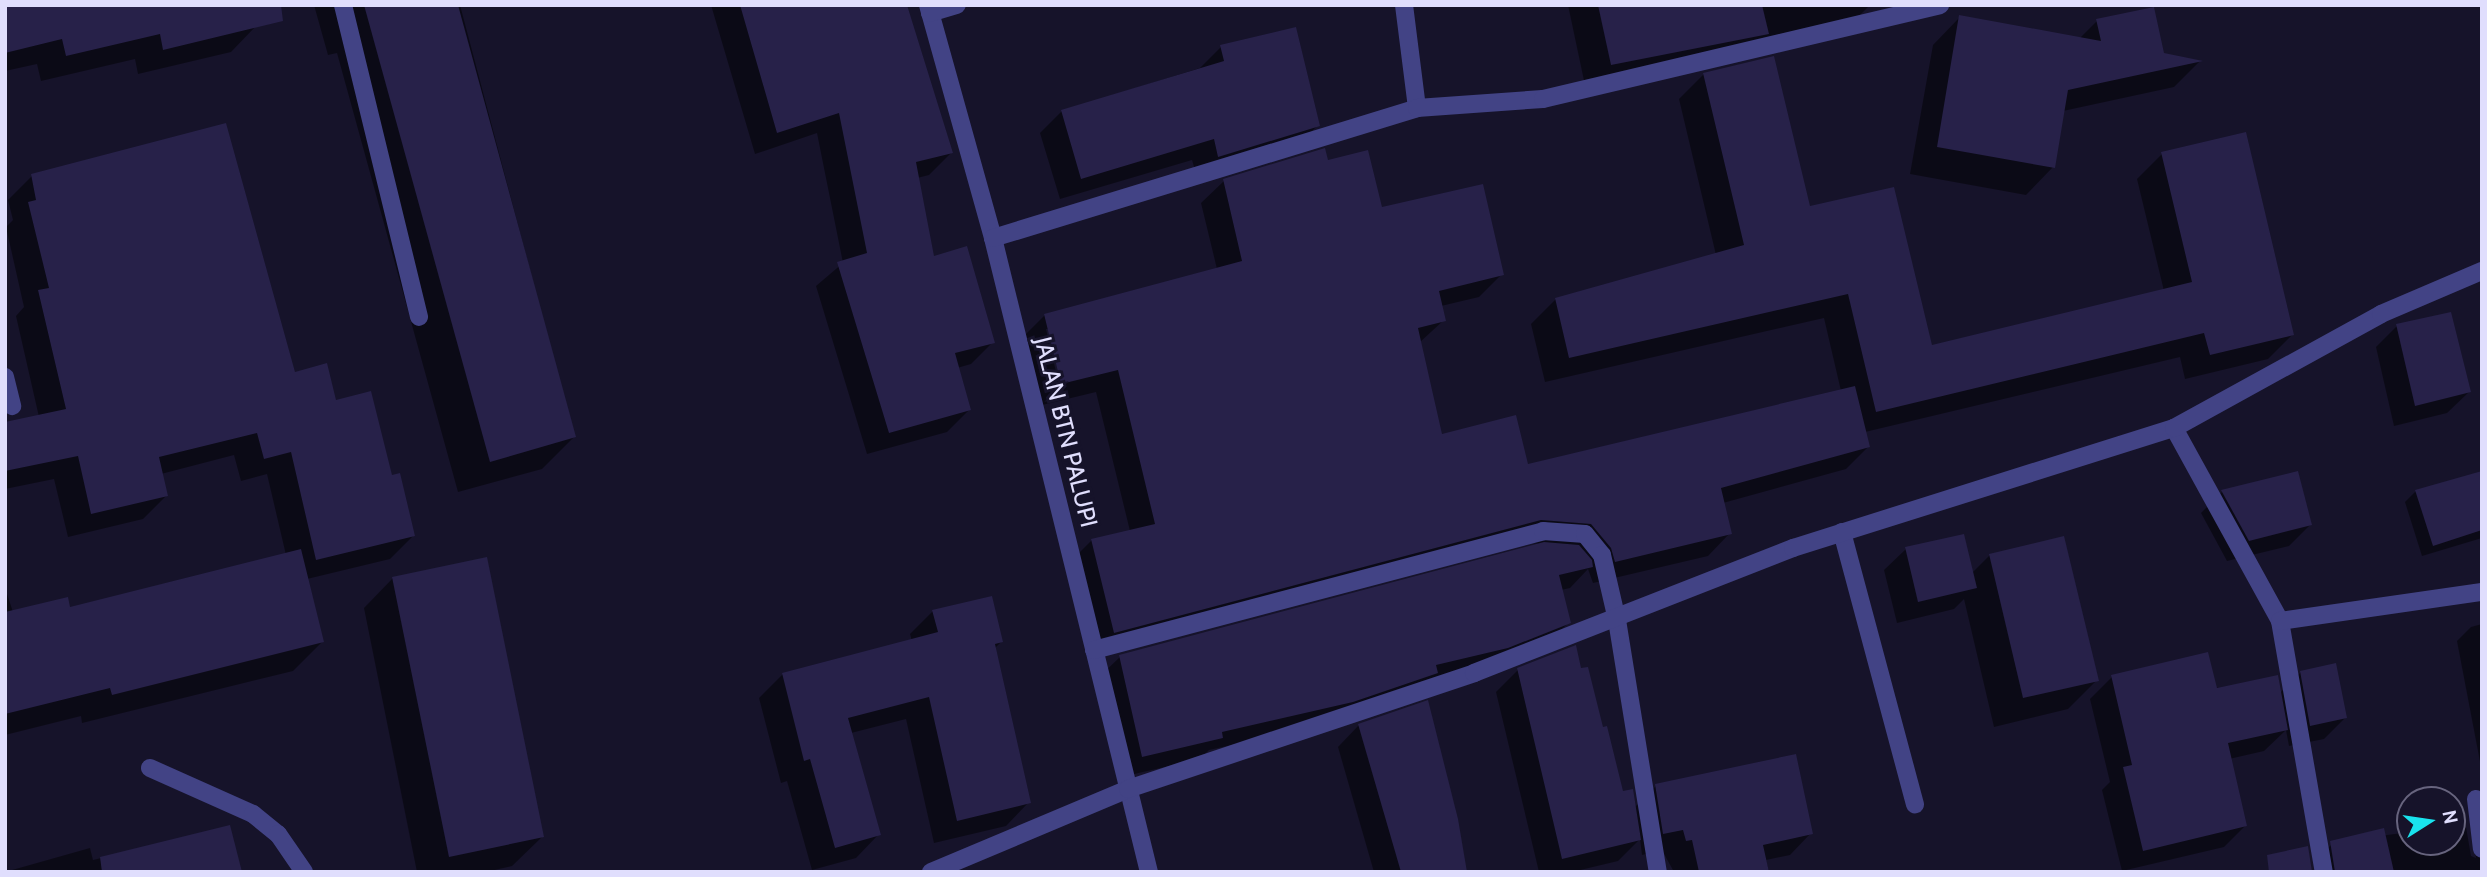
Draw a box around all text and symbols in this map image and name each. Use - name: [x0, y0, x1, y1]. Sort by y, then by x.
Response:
- street label: JALAN BTN PALUPI: [1028, 334, 1104, 530]
- north arrow: [2396, 786, 2466, 856]
- text: N: [2437, 808, 2463, 826]

